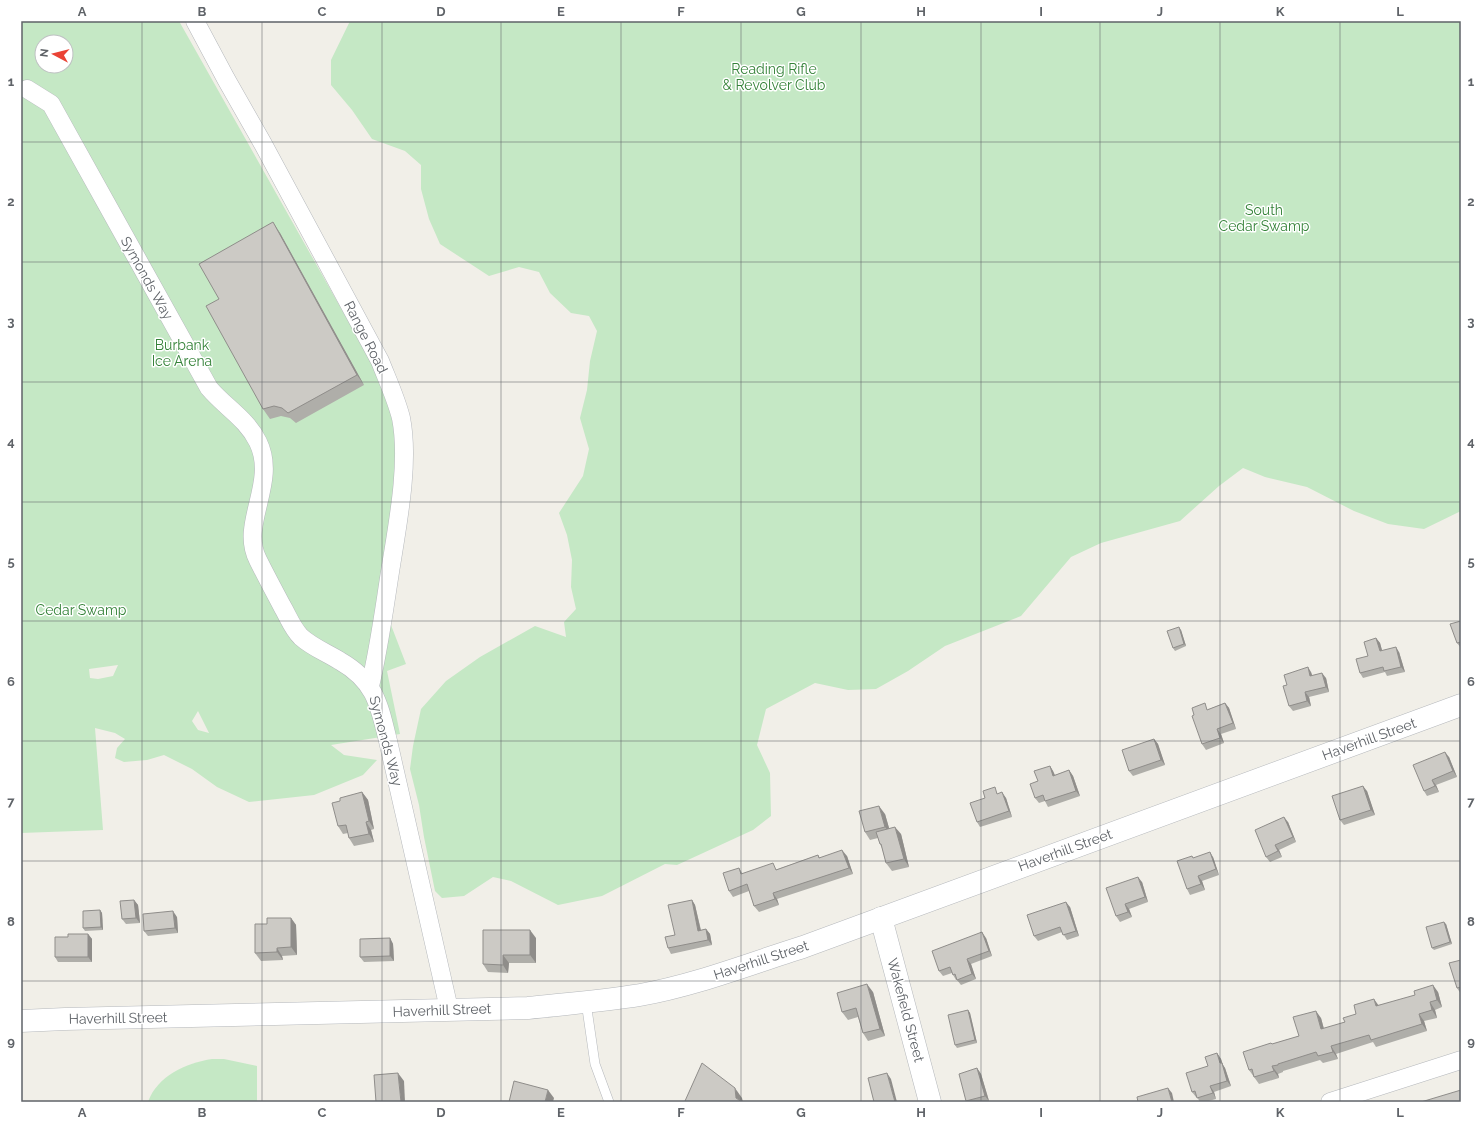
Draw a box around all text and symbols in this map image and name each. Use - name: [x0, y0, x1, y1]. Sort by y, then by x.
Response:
- text: A: [78, 4, 87, 19]
- text: B: [198, 4, 207, 19]
- text: C: [318, 4, 327, 19]
- text: D: [436, 4, 446, 19]
- text: E: [557, 4, 565, 19]
- text: F: [677, 4, 685, 19]
- text: G: [796, 4, 806, 19]
- text: H: [916, 4, 926, 19]
- text: I: [1039, 4, 1043, 19]
- text: J: [1157, 4, 1163, 19]
- text: K: [1276, 4, 1285, 19]
- text: L: [1396, 4, 1404, 19]
- north arrow: [34, 34, 74, 74]
- text: N: [38, 48, 52, 58]
- park label: Reading Rifle & Revolver Club: [723, 61, 826, 93]
- text: 1: [8, 74, 15, 89]
- text: 1: [1468, 74, 1475, 89]
- text: 2: [7, 194, 15, 209]
- text: 2: [1467, 194, 1475, 209]
- park label: South Cedar Swamp: [1219, 202, 1310, 234]
- street label: Symonds Way: [118, 234, 177, 323]
- street label: Range Road: [341, 298, 391, 376]
- text: 3: [7, 314, 15, 329]
- text: 3: [1467, 314, 1475, 329]
- park label: Burbank Ice Arena: [152, 337, 212, 369]
- text: 4: [7, 434, 15, 449]
- text: 4: [1467, 434, 1475, 449]
- text: 5: [7, 554, 15, 569]
- text: 5: [1467, 554, 1475, 569]
- park label: Cedar Swamp: [36, 602, 127, 618]
- text: 6: [7, 674, 15, 689]
- text: 6: [1467, 674, 1475, 689]
- street label: Symonds Way: [366, 694, 406, 788]
- street label: Haverhill Street: [1320, 714, 1418, 763]
- text: 7: [7, 794, 15, 809]
- text: 7: [1467, 794, 1475, 809]
- street label: Haverhill Street: [1016, 825, 1114, 874]
- text: 8: [7, 914, 15, 929]
- text: 8: [1467, 914, 1475, 929]
- street label: Haverhill Street: [712, 937, 811, 983]
- street label: Wakefield Street: [884, 956, 928, 1064]
- street label: Haverhill Street: [392, 1000, 492, 1020]
- street label: Haverhill Street: [68, 1009, 168, 1027]
- text: 9: [7, 1034, 15, 1049]
- text: 9: [1467, 1034, 1475, 1049]
- text: A: [78, 1105, 87, 1120]
- text: B: [198, 1105, 207, 1120]
- text: C: [318, 1105, 327, 1120]
- text: D: [436, 1105, 446, 1120]
- text: E: [557, 1105, 565, 1120]
- text: F: [677, 1105, 685, 1120]
- text: G: [796, 1105, 806, 1120]
- text: H: [916, 1105, 926, 1120]
- text: I: [1039, 1105, 1043, 1120]
- text: J: [1157, 1105, 1163, 1120]
- text: K: [1276, 1105, 1285, 1120]
- text: L: [1396, 1105, 1404, 1120]

